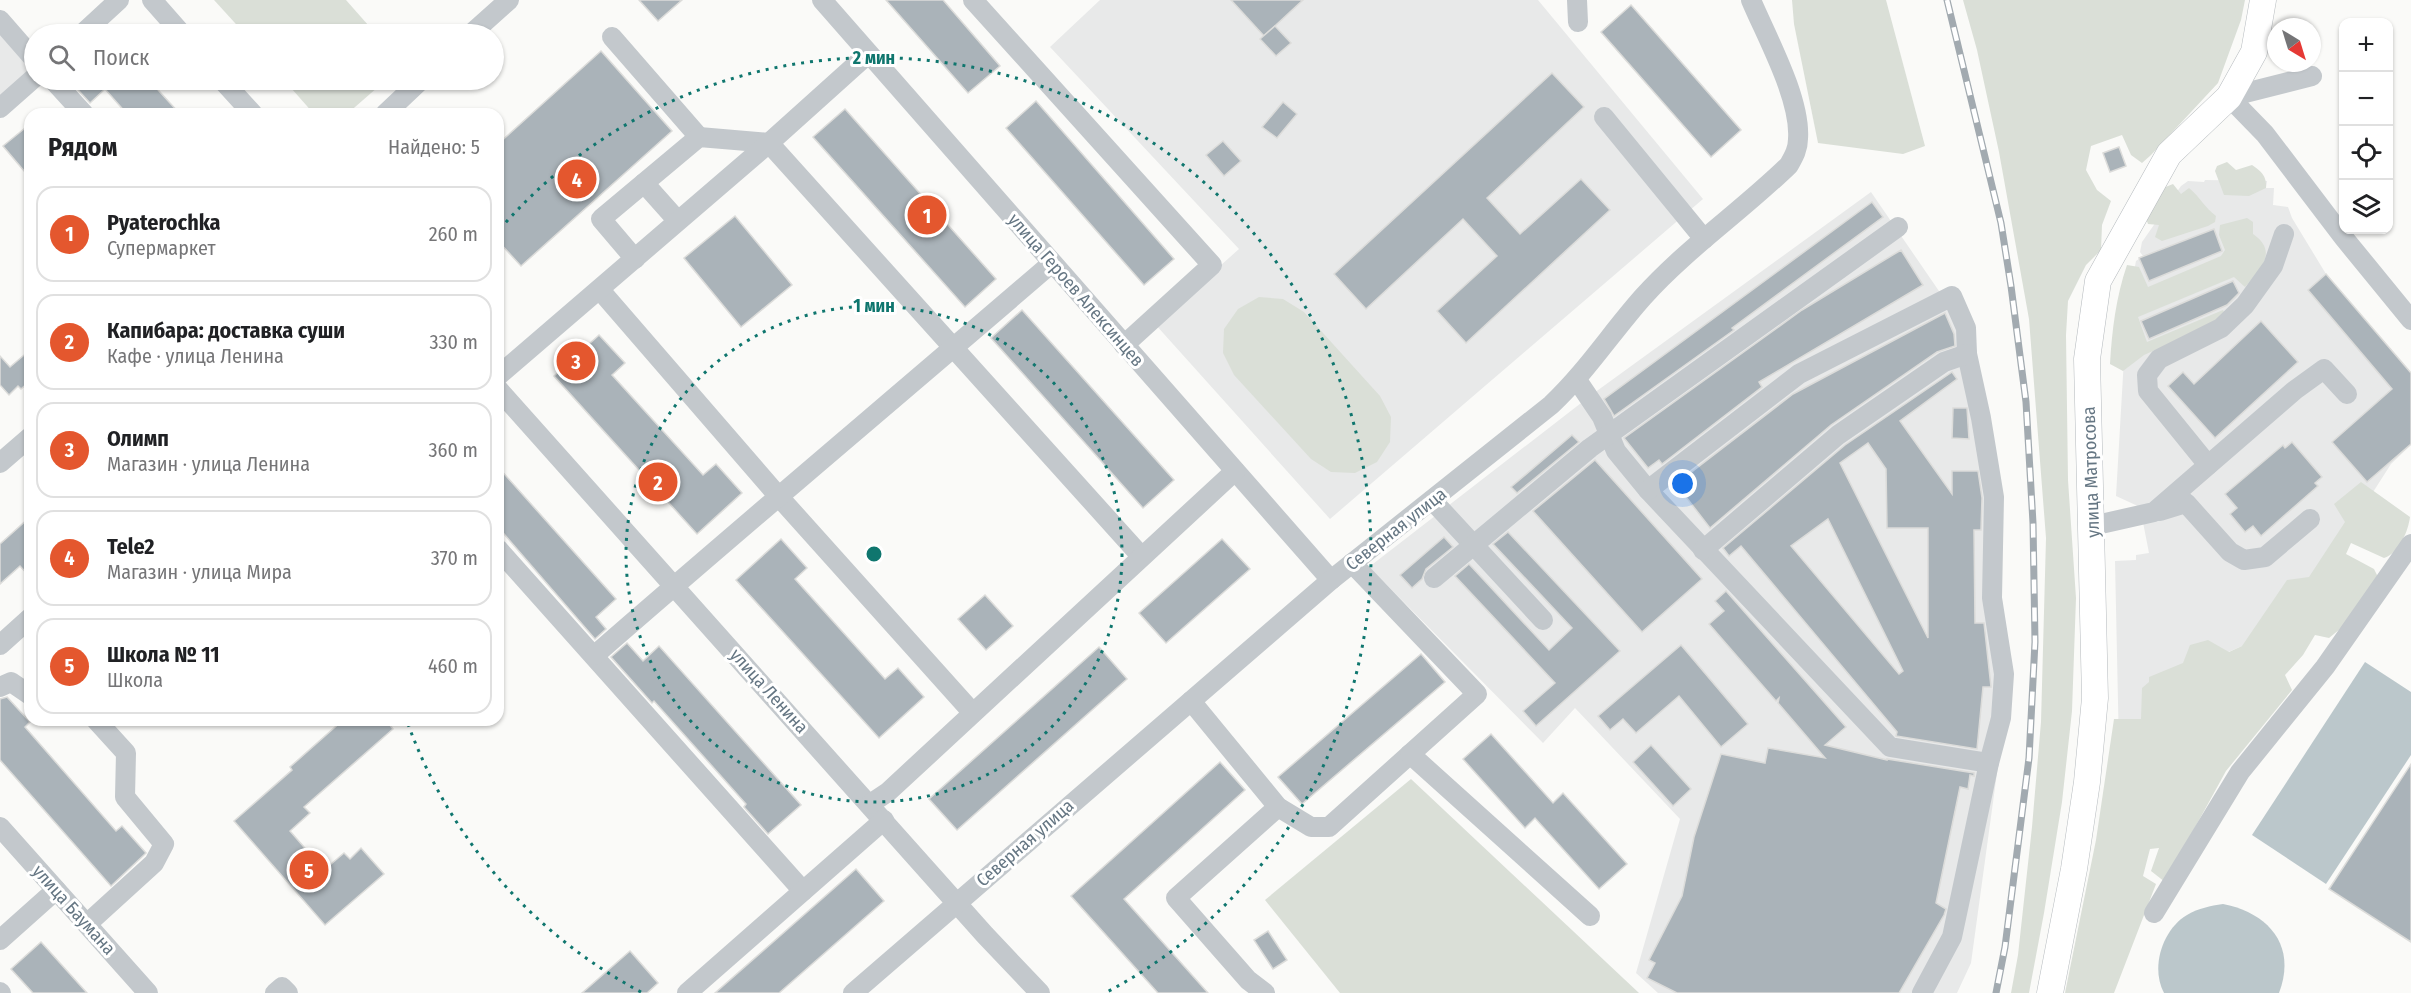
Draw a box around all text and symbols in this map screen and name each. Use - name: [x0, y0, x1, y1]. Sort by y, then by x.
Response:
- north arrow: [2267, 18, 2321, 72]
- map controls: [2339, 18, 2393, 234]
- button: +: [2339, 18, 2393, 72]
- search box: [24, 24, 504, 90]
- icon: search: [45, 41, 78, 74]
- text: Поиск: [93, 44, 149, 71]
- text: 2 мин: [852, 47, 895, 69]
- button: −: [2339, 72, 2393, 126]
- button: locate: [2339, 126, 2393, 180]
- text: Рядом: [48, 132, 117, 163]
- text: Найдено: 5: [388, 135, 480, 159]
- pin: 4: [558, 156, 596, 201]
- button: layers: [2339, 180, 2393, 234]
- pin: 1: [908, 192, 946, 238]
- text: Pyaterochka: [107, 209, 221, 236]
- street label: улица Героев Алексинцев: [1003, 209, 1149, 371]
- text: 1: [65, 222, 74, 246]
- text: 260 m: [429, 222, 478, 246]
- text: Супермаркет: [107, 236, 216, 260]
- text: 1 мин: [853, 295, 895, 317]
- text: Капибара: доставка суши: [107, 317, 345, 344]
- text: 2: [65, 330, 74, 354]
- text: 330 m: [429, 330, 478, 354]
- pin: 3: [556, 338, 596, 384]
- text: Кафе · улица Ленина: [107, 344, 284, 368]
- street label: улица Матросова: [2078, 406, 2104, 538]
- text: Олимп: [107, 425, 169, 452]
- text: 3: [65, 438, 74, 462]
- text: 360 m: [429, 438, 478, 462]
- text: Магазин · улица Ленина: [107, 452, 310, 476]
- pin: 2: [638, 460, 678, 504]
- your location: [1668, 469, 1697, 498]
- street label: Северная улица: [1341, 483, 1451, 575]
- text: Tele2: [107, 533, 155, 560]
- centre of rings: [864, 544, 884, 564]
- text: 4: [64, 546, 75, 570]
- text: 370 m: [431, 546, 478, 570]
- text: Магазин · улица Мира: [107, 560, 292, 584]
- text: Школа № 11: [107, 641, 220, 668]
- street label: улица Ленина: [725, 644, 813, 738]
- text: 5: [65, 654, 74, 678]
- text: 460 m: [428, 654, 478, 678]
- text: Школа: [107, 668, 163, 692]
- street label: Северная улица: [972, 795, 1078, 891]
- pin: 5: [290, 848, 328, 892]
- street label: улица Баумана: [28, 860, 120, 960]

